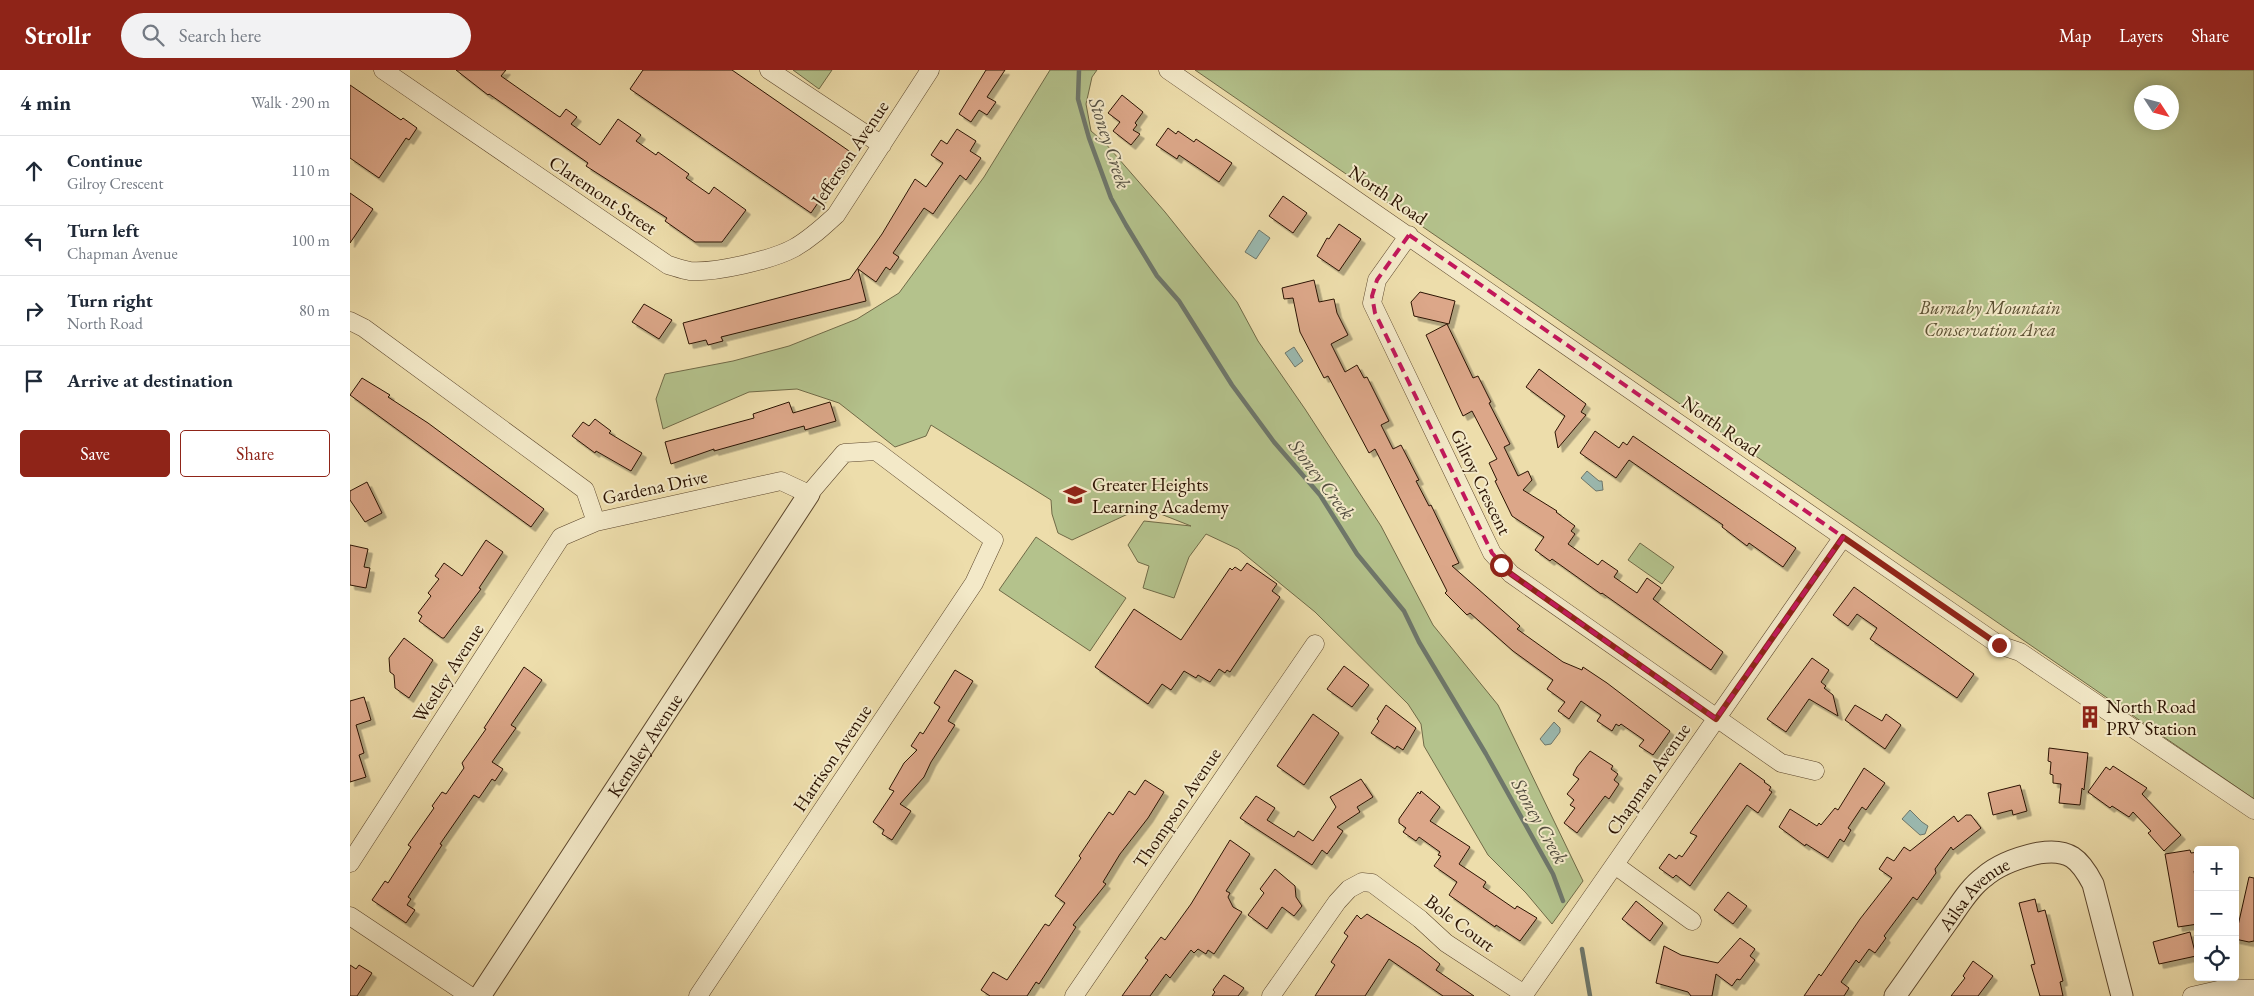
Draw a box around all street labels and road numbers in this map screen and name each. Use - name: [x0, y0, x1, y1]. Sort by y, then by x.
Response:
- street label: Jefferson Avenue: [804, 95, 894, 212]
- street label: Claremont Street: [544, 150, 662, 240]
- street label: North Road: [1344, 159, 1433, 231]
- street label: North Road: [1677, 390, 1765, 462]
- street label: Gilroy Crescent: [1445, 425, 1517, 539]
- street label: Gardena Drive: [600, 464, 710, 510]
- street label: Westley Avenue: [407, 619, 489, 727]
- street label: Kemsley Avenue: [601, 688, 688, 802]
- street label: Harrison Avenue: [787, 700, 877, 816]
- street label: Chapman Avenue: [1600, 718, 1696, 840]
- street label: Thompson Avenue: [1127, 743, 1227, 873]
- street label: Ailsa Avenue: [1932, 851, 2013, 937]
- street label: Bole Court: [1420, 889, 1500, 957]

